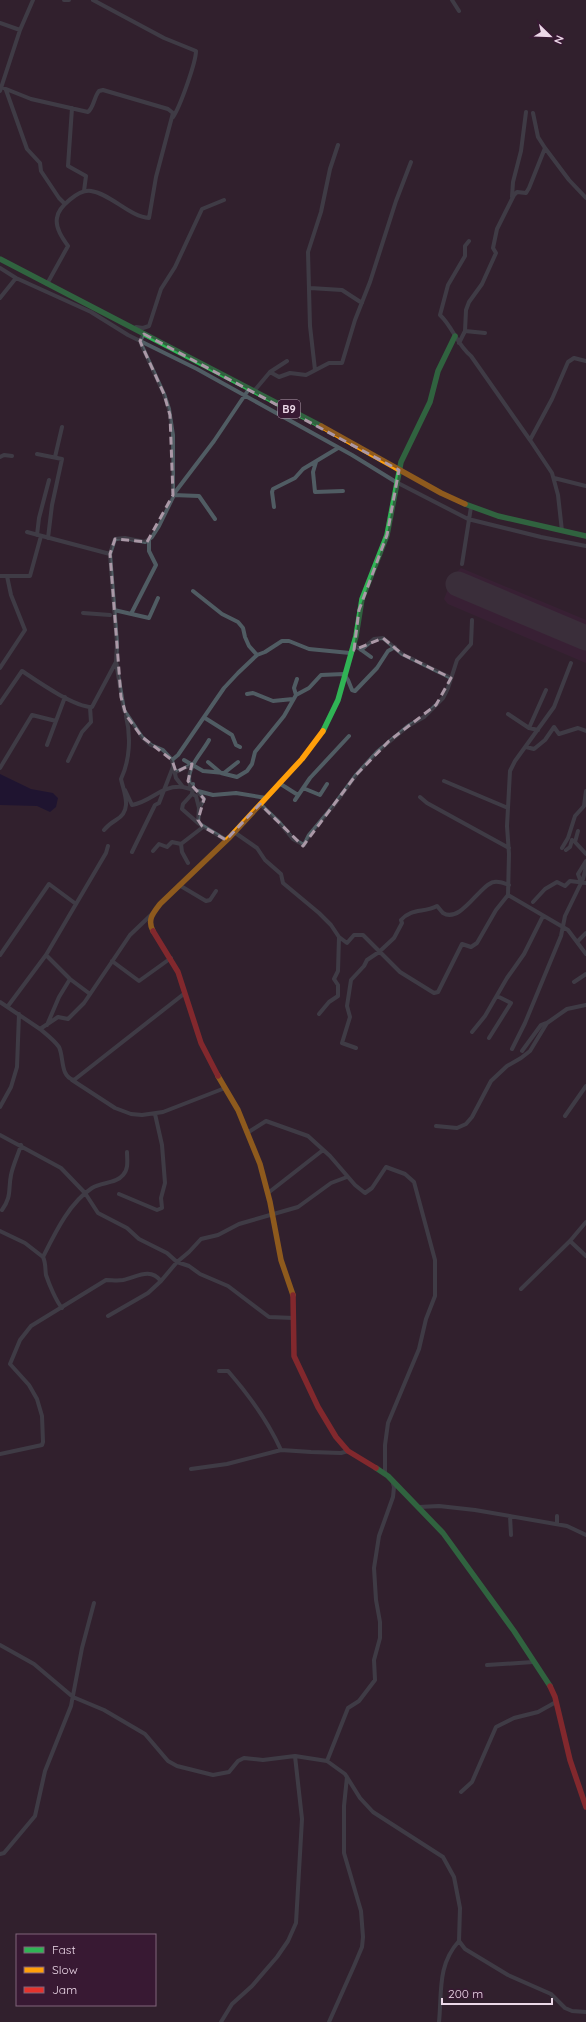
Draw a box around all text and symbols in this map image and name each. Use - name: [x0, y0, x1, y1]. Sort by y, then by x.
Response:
- north arrow: [530, 16, 570, 56]
- text: N: [551, 33, 567, 46]
- road number: B9: [278, 400, 300, 418]
- legend: [16, 1934, 156, 2006]
- text: Fast: [52, 1942, 76, 1957]
- text: Slow: [52, 1962, 78, 1977]
- scale bar: [442, 1980, 552, 2006]
- text: Jam: [52, 1982, 77, 1997]
- text: 200 m: [448, 1986, 483, 2001]

